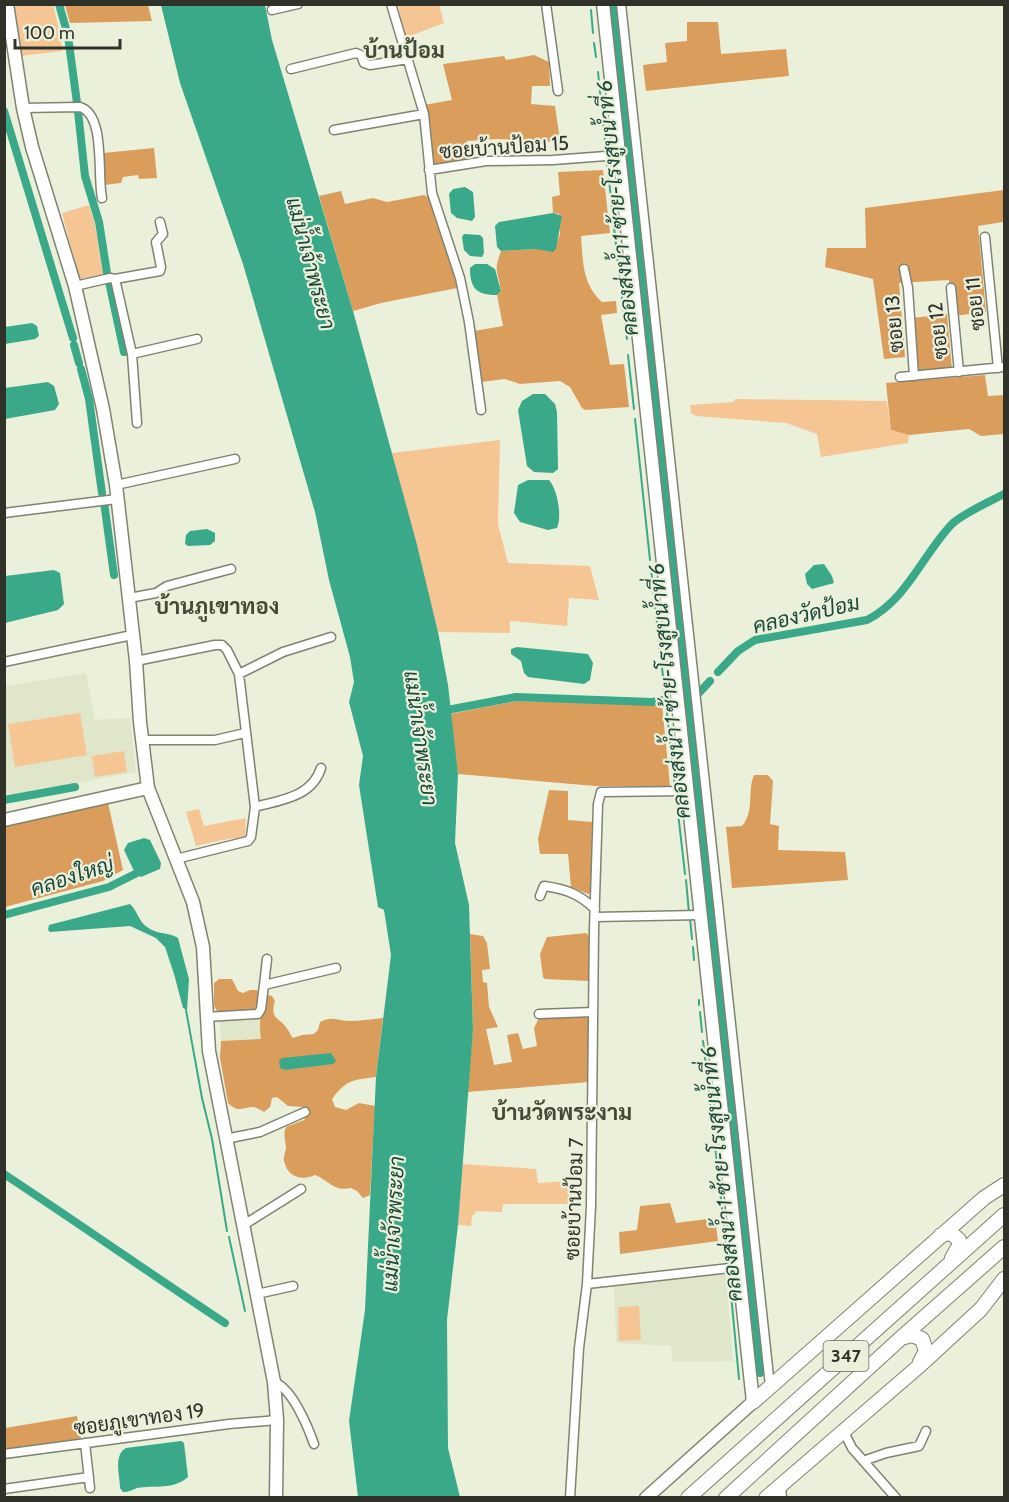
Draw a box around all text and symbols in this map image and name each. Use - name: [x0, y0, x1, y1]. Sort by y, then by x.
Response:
- scale bar: [15, 12, 120, 50]
- text: 100 m: [24, 22, 75, 44]
- district label: บ้านป้อม: [363, 36, 445, 64]
- water label: คลองส่งน้ำ 1 ซ้าย-โรงสูบน้ำที่ 6: [584, 79, 646, 338]
- street label: ซอยบ้านป้อม 15: [438, 131, 570, 163]
- water label: แม่น้ำเจ้าพระยา: [281, 193, 345, 332]
- street label: ซอย 11: [960, 276, 990, 332]
- street label: ซอย 13: [880, 294, 908, 354]
- street label: ซอย 12: [923, 301, 953, 361]
- water label: คลองส่งน้ำ 1 ซ้าย-โรงสูบน้ำที่ 6: [636, 562, 698, 821]
- water label: คลองวัดป้อม: [750, 589, 862, 638]
- district label: บ้านภูเขาทอง: [155, 592, 279, 622]
- water label: แม่น้ำเจ้าพระยา: [399, 668, 448, 807]
- water label: คลองใหญ่: [27, 851, 118, 901]
- water label: คลองส่งน้ำ 1 ซ้าย-โรงสูบน้ำที่ 6: [688, 1045, 750, 1304]
- district label: บ้านวัดพระงาม: [492, 1098, 632, 1126]
- street label: ซอยบ้านป้อม 7: [560, 1137, 588, 1261]
- water label: แม่น้ำเจ้าพระยา: [372, 1155, 409, 1292]
- road number: 347: [824, 1341, 868, 1371]
- street label: ซอยภูเขาทอง 19: [72, 1398, 206, 1443]

